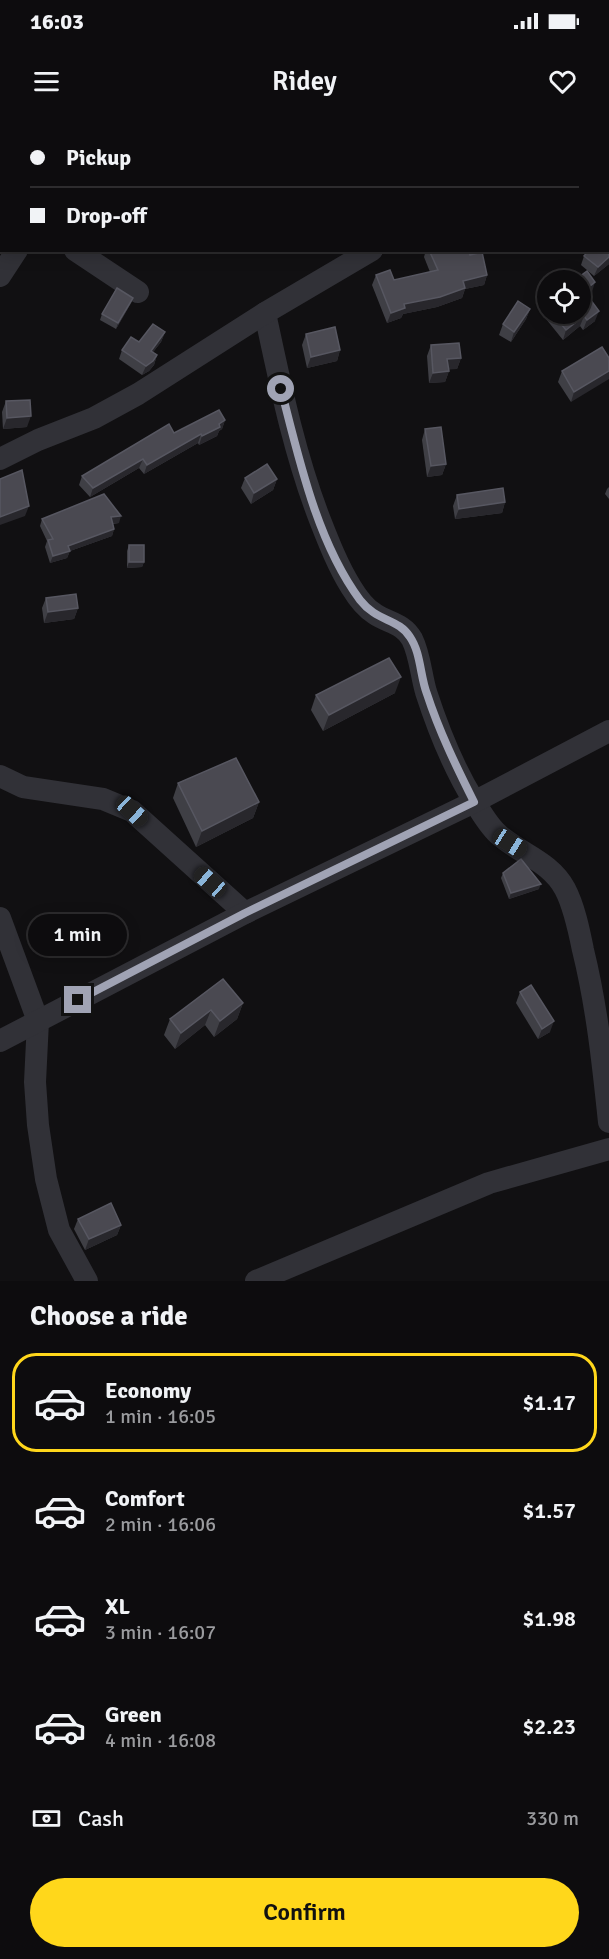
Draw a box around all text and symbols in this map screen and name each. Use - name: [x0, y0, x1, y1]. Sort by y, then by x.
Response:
- text: 16:03: [30, 8, 84, 35]
- icon: menu: [30, 65, 63, 98]
- text: Ridey: [272, 65, 337, 98]
- icon: heart: [546, 65, 579, 98]
- text: Pickup: [66, 144, 131, 171]
- text: Drop-off: [66, 202, 147, 229]
- map controls: [537, 270, 591, 324]
- button: locate: [537, 270, 591, 324]
- route start: [267, 375, 294, 402]
- car: [113, 792, 151, 830]
- car: [490, 826, 530, 860]
- car: [191, 863, 229, 901]
- callout: 1 min: [28, 913, 128, 955]
- text: 1 min: [54, 922, 101, 947]
- route end: [64, 986, 91, 1013]
- text: Choose a ride: [30, 1300, 188, 1333]
- icon: car: [33, 1376, 87, 1430]
- text: Economy: [105, 1377, 191, 1404]
- text: $1.17: [522, 1389, 576, 1416]
- text: 1 min · 16:05: [105, 1404, 216, 1429]
- icon: car: [33, 1484, 87, 1538]
- text: Comfort: [105, 1485, 185, 1512]
- text: $1.57: [522, 1497, 576, 1524]
- text: 2 min · 16:06: [105, 1512, 216, 1537]
- icon: car: [33, 1592, 87, 1646]
- text: XL: [105, 1593, 130, 1620]
- text: $1.98: [522, 1605, 576, 1632]
- text: 3 min · 16:07: [105, 1620, 216, 1645]
- icon: car: [33, 1700, 87, 1754]
- text: Green: [105, 1701, 162, 1728]
- text: $2.23: [522, 1713, 576, 1740]
- text: 4 min · 16:08: [105, 1728, 216, 1753]
- icon: cash: [30, 1802, 63, 1835]
- text: Cash: [78, 1805, 124, 1832]
- text: 330 m: [526, 1806, 579, 1831]
- button: Confirm: [30, 1878, 579, 1947]

